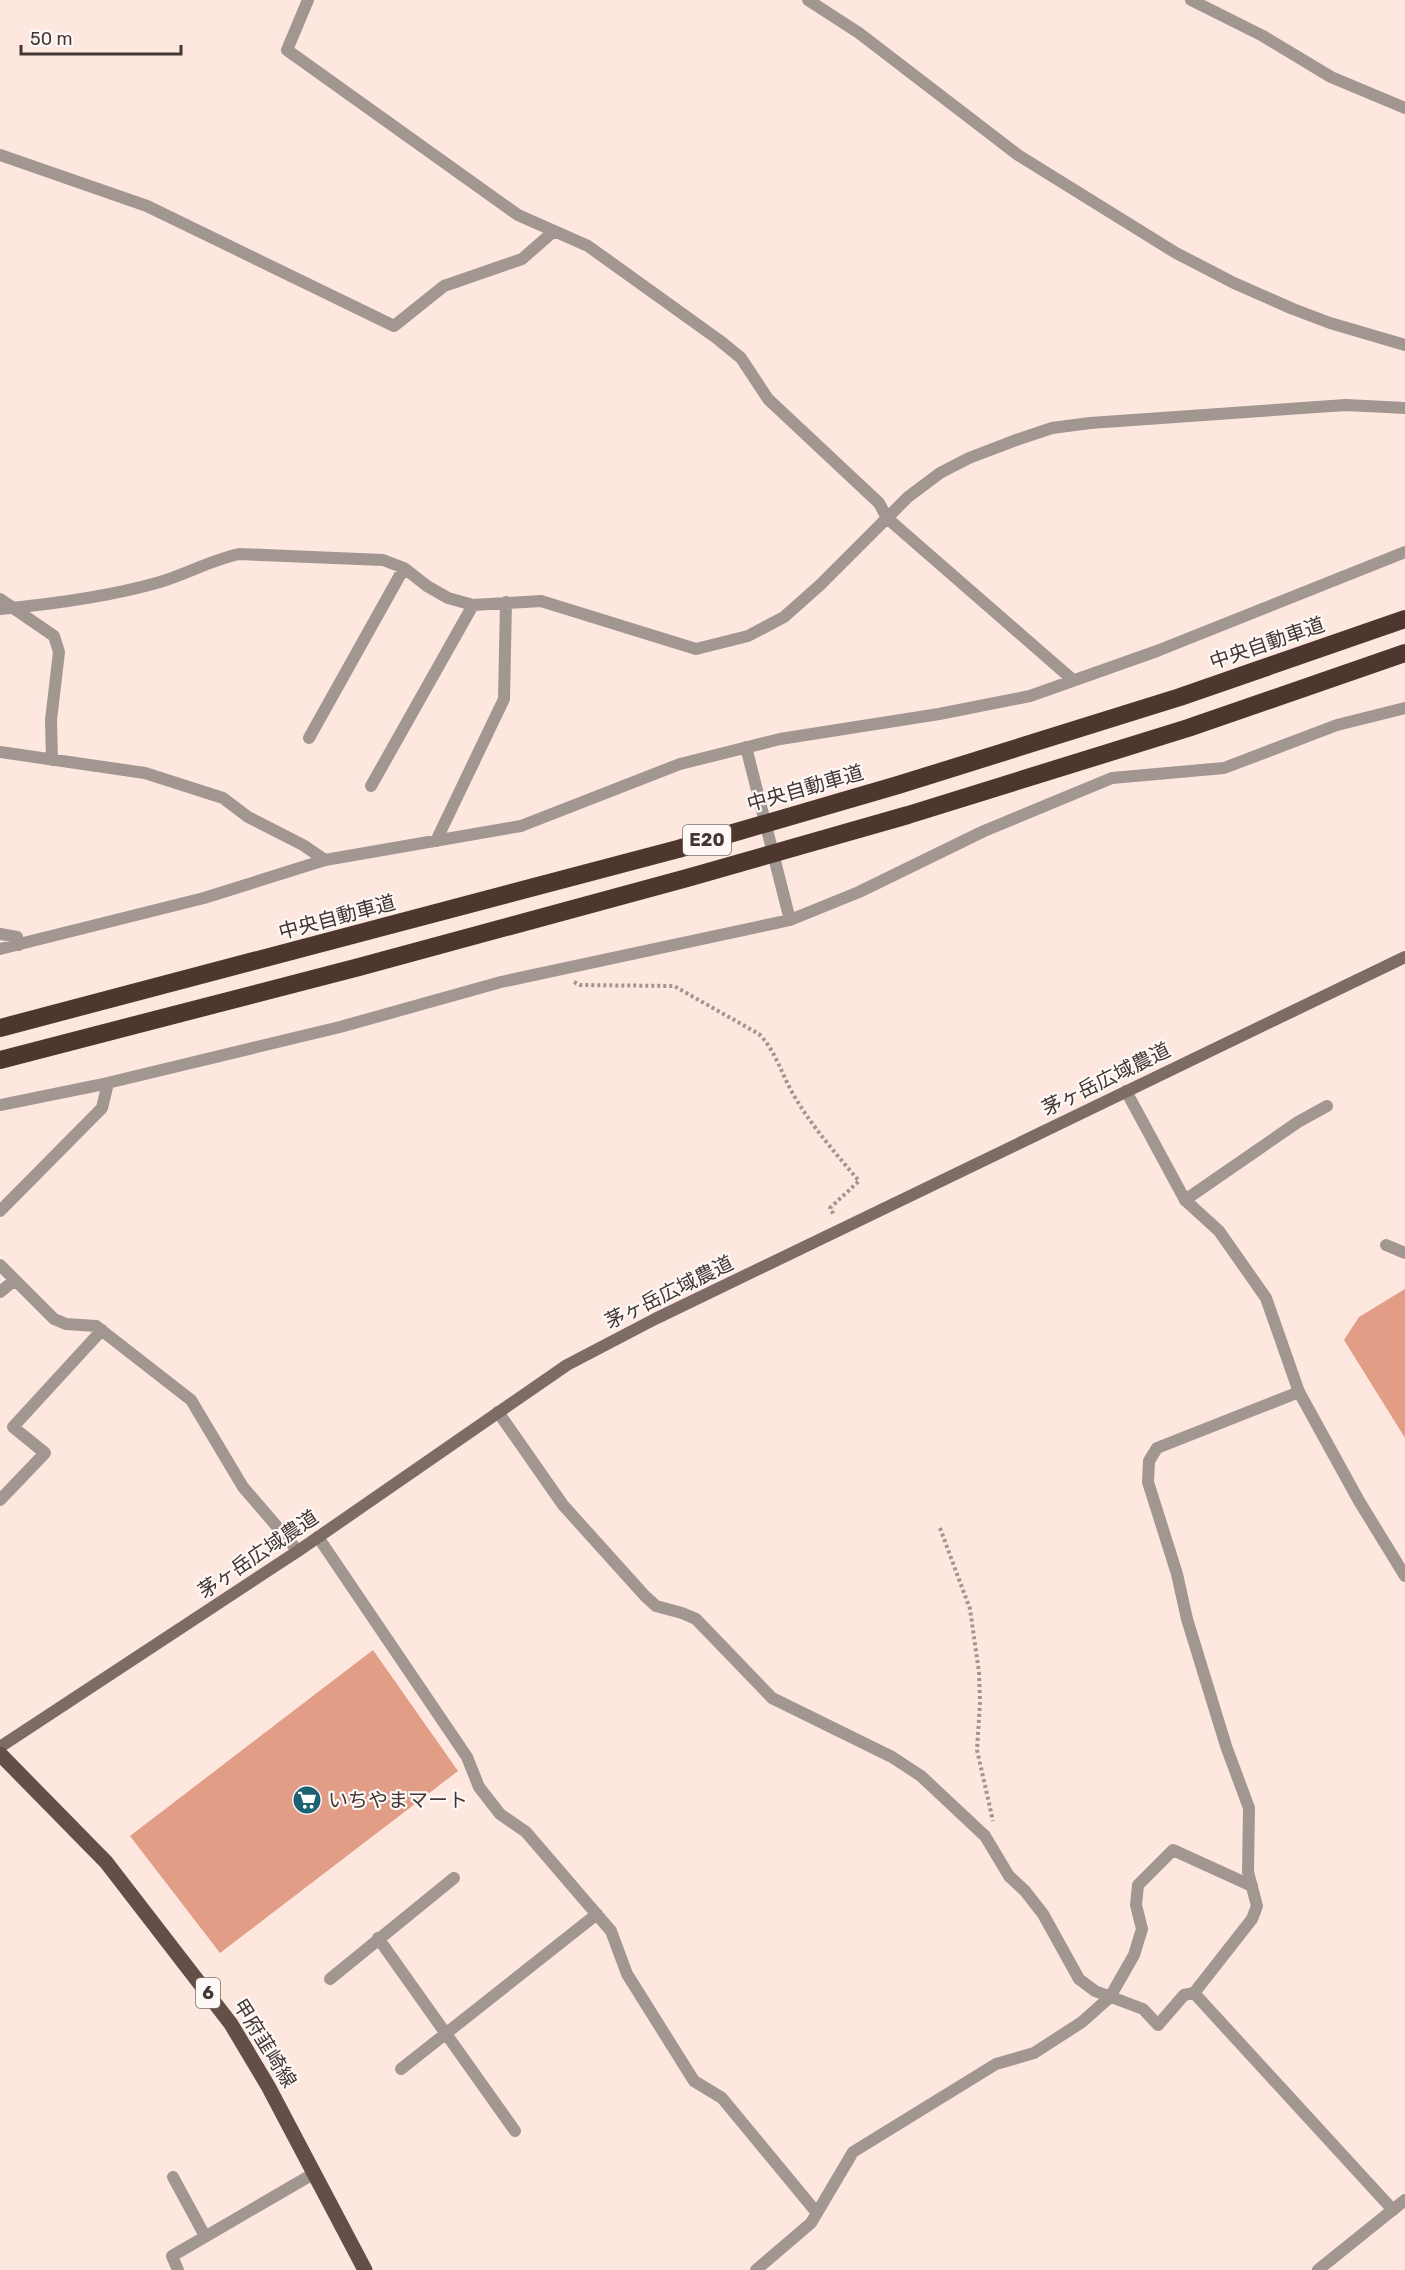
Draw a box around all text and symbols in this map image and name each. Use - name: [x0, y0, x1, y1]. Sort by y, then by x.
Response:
- scale bar: [21, 18, 182, 56]
- text: 50 m: [30, 28, 73, 50]
- street label: 中央自動車道: [1206, 612, 1328, 674]
- street label: 中央自動車道: [744, 760, 866, 816]
- road number: E20: [683, 825, 731, 855]
- street label: 中央自動車道: [276, 890, 398, 944]
- street label: 茅ヶ岳広域農道: [1038, 1038, 1174, 1120]
- street label: 茅ヶ岳広域農道: [601, 1251, 737, 1333]
- street label: 茅ヶ岳広域農道: [193, 1505, 323, 1603]
- supermarket icon: いちやまマート: [291, 1784, 323, 1816]
- place label: いちやまマート: [328, 1788, 468, 1812]
- road number: 6: [196, 1978, 220, 2008]
- street label: 甲府韮崎線: [228, 1994, 302, 2092]

